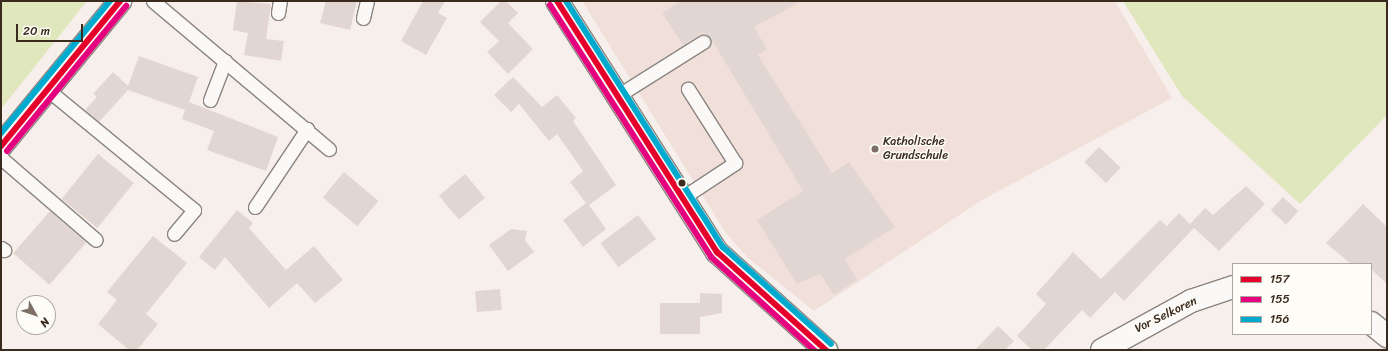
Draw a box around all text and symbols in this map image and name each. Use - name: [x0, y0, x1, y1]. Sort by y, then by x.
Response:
- scale bar: [18, 16, 85, 42]
- text: 20 m: [23, 20, 50, 42]
- place label: Katholische Grundschule: [883, 135, 948, 163]
- marker: Katholische Grundschule: [870, 144, 880, 154]
- unlabelled marker: [677, 178, 687, 188]
- legend: [1232, 263, 1372, 335]
- text: 157: [1270, 268, 1289, 290]
- text: 155: [1270, 288, 1290, 310]
- street label: Vor Selkoren: [1133, 294, 1199, 336]
- north arrow: [16, 295, 56, 335]
- text: 156: [1270, 308, 1289, 330]
- text: N: [35, 313, 55, 331]

